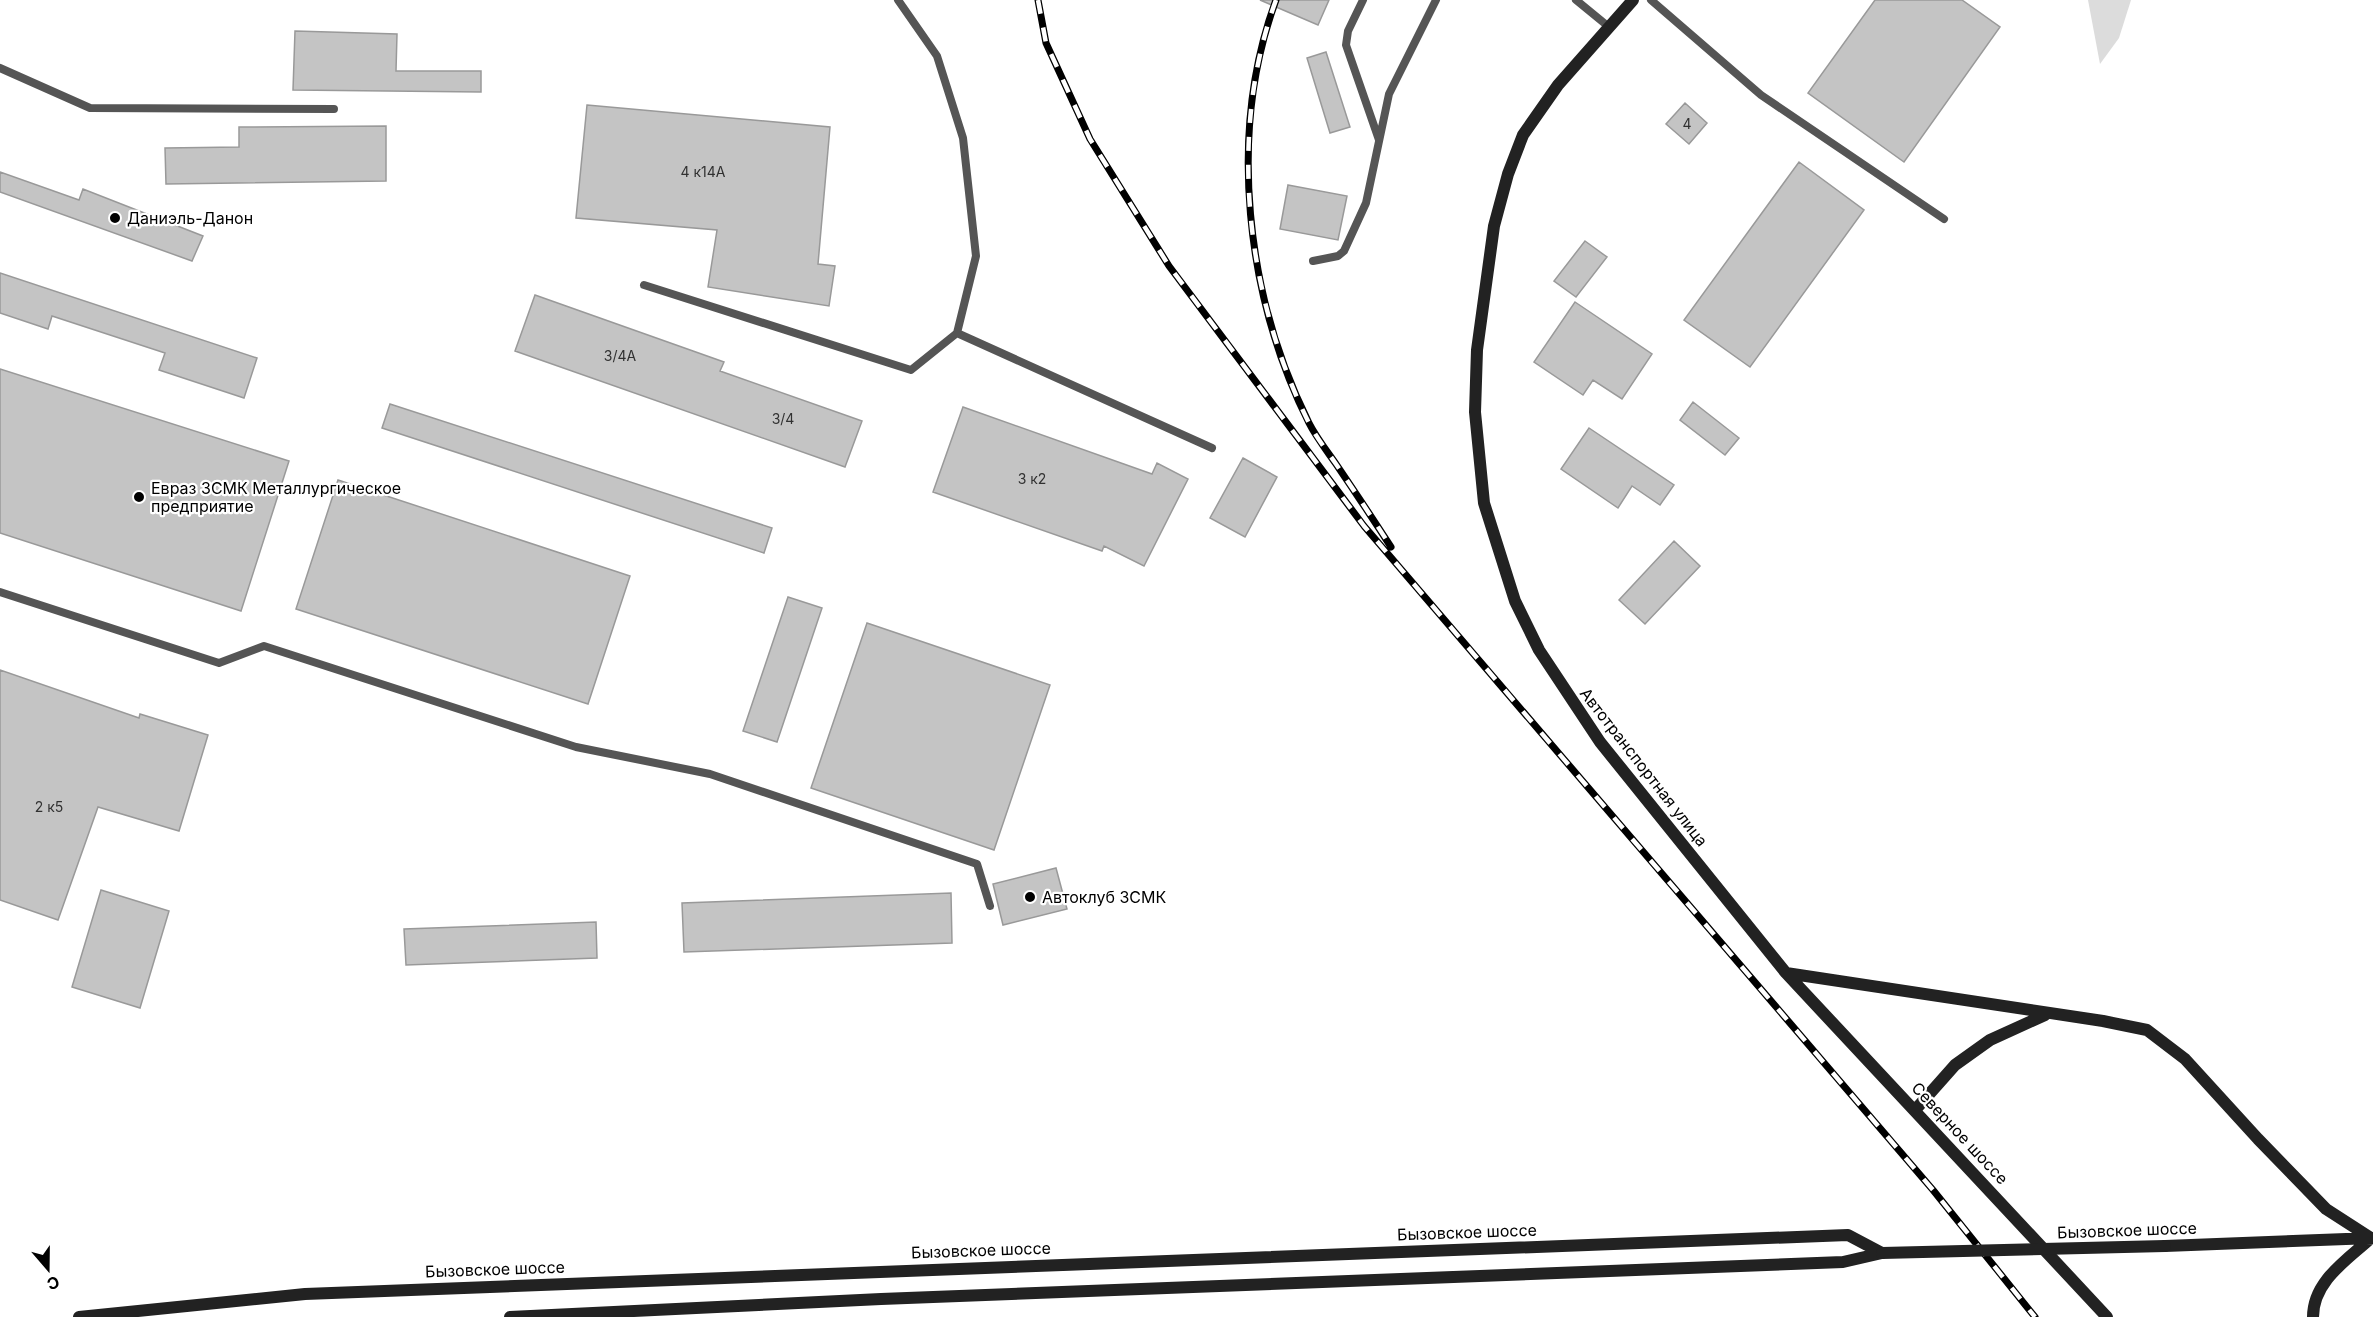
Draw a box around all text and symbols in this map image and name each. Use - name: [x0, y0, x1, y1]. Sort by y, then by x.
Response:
- house number: 4: [1682, 115, 1692, 132]
- house number: 4 к14А: [681, 163, 726, 180]
- place label: Даниэль-Данон: [127, 208, 253, 228]
- marker: Даниэль-Данон: [108, 211, 122, 225]
- house number: 3/4А: [604, 347, 637, 364]
- house number: 3/4: [772, 410, 794, 427]
- house number: 3 к2: [1018, 470, 1046, 487]
- place label: Евраз ЗСМК Металлургическое предприятие: [151, 478, 401, 516]
- marker: Евраз ЗСМК Металлургическое предприятие: [132, 490, 146, 504]
- street label: Автотранспортная улица: [1576, 684, 1712, 850]
- house number: 2 к5: [35, 798, 63, 815]
- place label: Автоклуб ЗСМК: [1042, 887, 1166, 907]
- marker: Автоклуб ЗСМК: [1023, 890, 1037, 904]
- street label: Северное шоссе: [1908, 1078, 2012, 1188]
- street label: Бызовское шоссе: [2057, 1218, 2197, 1242]
- street label: Бызовское шоссе: [1397, 1220, 1537, 1244]
- street label: Бызовское шоссе: [911, 1238, 1051, 1262]
- north arrow: [18, 1239, 78, 1299]
- street label: Бызовское шоссе: [425, 1257, 565, 1281]
- text: С: [44, 1272, 62, 1295]

